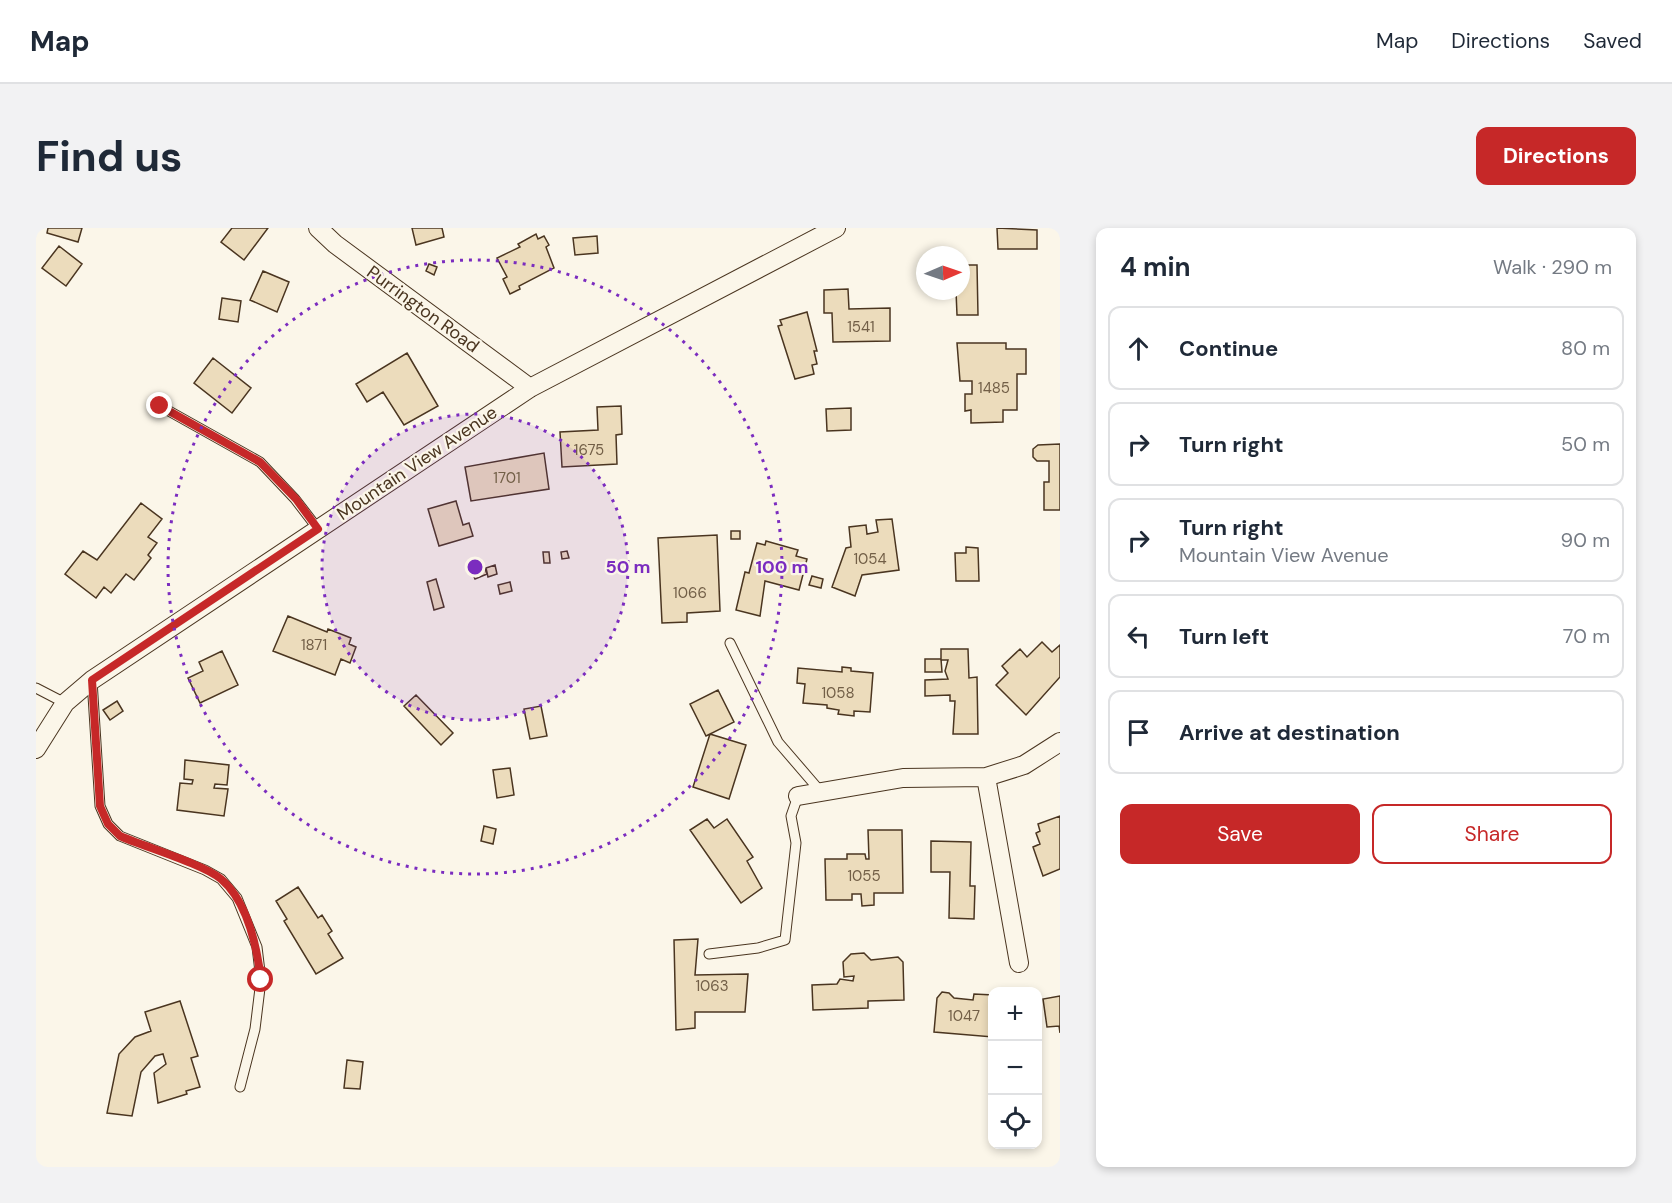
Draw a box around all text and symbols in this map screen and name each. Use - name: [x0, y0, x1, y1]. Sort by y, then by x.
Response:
- text: Map: [30, 23, 90, 60]
- text: Map: [1376, 27, 1418, 55]
- text: Directions: [1451, 27, 1550, 55]
- text: Saved: [1583, 27, 1642, 55]
- button: Directions: [1476, 127, 1636, 185]
- text: Find us: [36, 129, 182, 184]
- north arrow: [916, 246, 970, 300]
- text: 4 min: [1120, 250, 1191, 284]
- text: Walk · 290 m: [1493, 254, 1612, 280]
- street label: Purrington Road: [362, 260, 484, 358]
- house number: 1541: [847, 317, 875, 337]
- icon: ahead: [1122, 332, 1155, 365]
- text: Continue: [1179, 334, 1278, 363]
- text: 80 m: [1561, 335, 1610, 361]
- house number: 1485: [978, 378, 1010, 398]
- route end: [146, 392, 172, 418]
- street label: Mountain View Avenue: [332, 400, 502, 526]
- icon: right: [1122, 428, 1155, 461]
- text: Turn right: [1179, 430, 1284, 459]
- text: 50 m: [1561, 431, 1610, 457]
- house number: 1675: [574, 440, 604, 460]
- house number: 1701: [493, 468, 521, 488]
- text: Turn right: [1179, 513, 1284, 542]
- icon: right: [1122, 524, 1155, 557]
- text: 90 m: [1561, 527, 1610, 553]
- text: Mountain View Avenue: [1179, 542, 1389, 568]
- house number: 1054: [853, 549, 887, 569]
- text: 50 m: [605, 555, 651, 579]
- text: 100 m: [755, 555, 809, 579]
- centre of rings: [465, 557, 485, 577]
- house number: 1066: [673, 583, 707, 603]
- icon: left: [1122, 620, 1155, 653]
- text: Turn left: [1179, 622, 1269, 651]
- text: 70 m: [1563, 623, 1610, 649]
- house number: 1871: [301, 635, 327, 655]
- house number: 1058: [821, 683, 855, 703]
- icon: arrive: [1122, 716, 1155, 749]
- text: Arrive at destination: [1179, 718, 1400, 747]
- button: Save: [1120, 804, 1360, 864]
- button: Share: [1372, 804, 1612, 864]
- house number: 1055: [847, 866, 881, 886]
- route start: [247, 966, 273, 992]
- house number: 1063: [695, 976, 729, 996]
- map controls: [988, 987, 1042, 1149]
- button: +: [988, 987, 1042, 1041]
- house number: 1047: [948, 1006, 980, 1026]
- button: −: [988, 1041, 1042, 1095]
- button: locate: [988, 1095, 1042, 1149]

